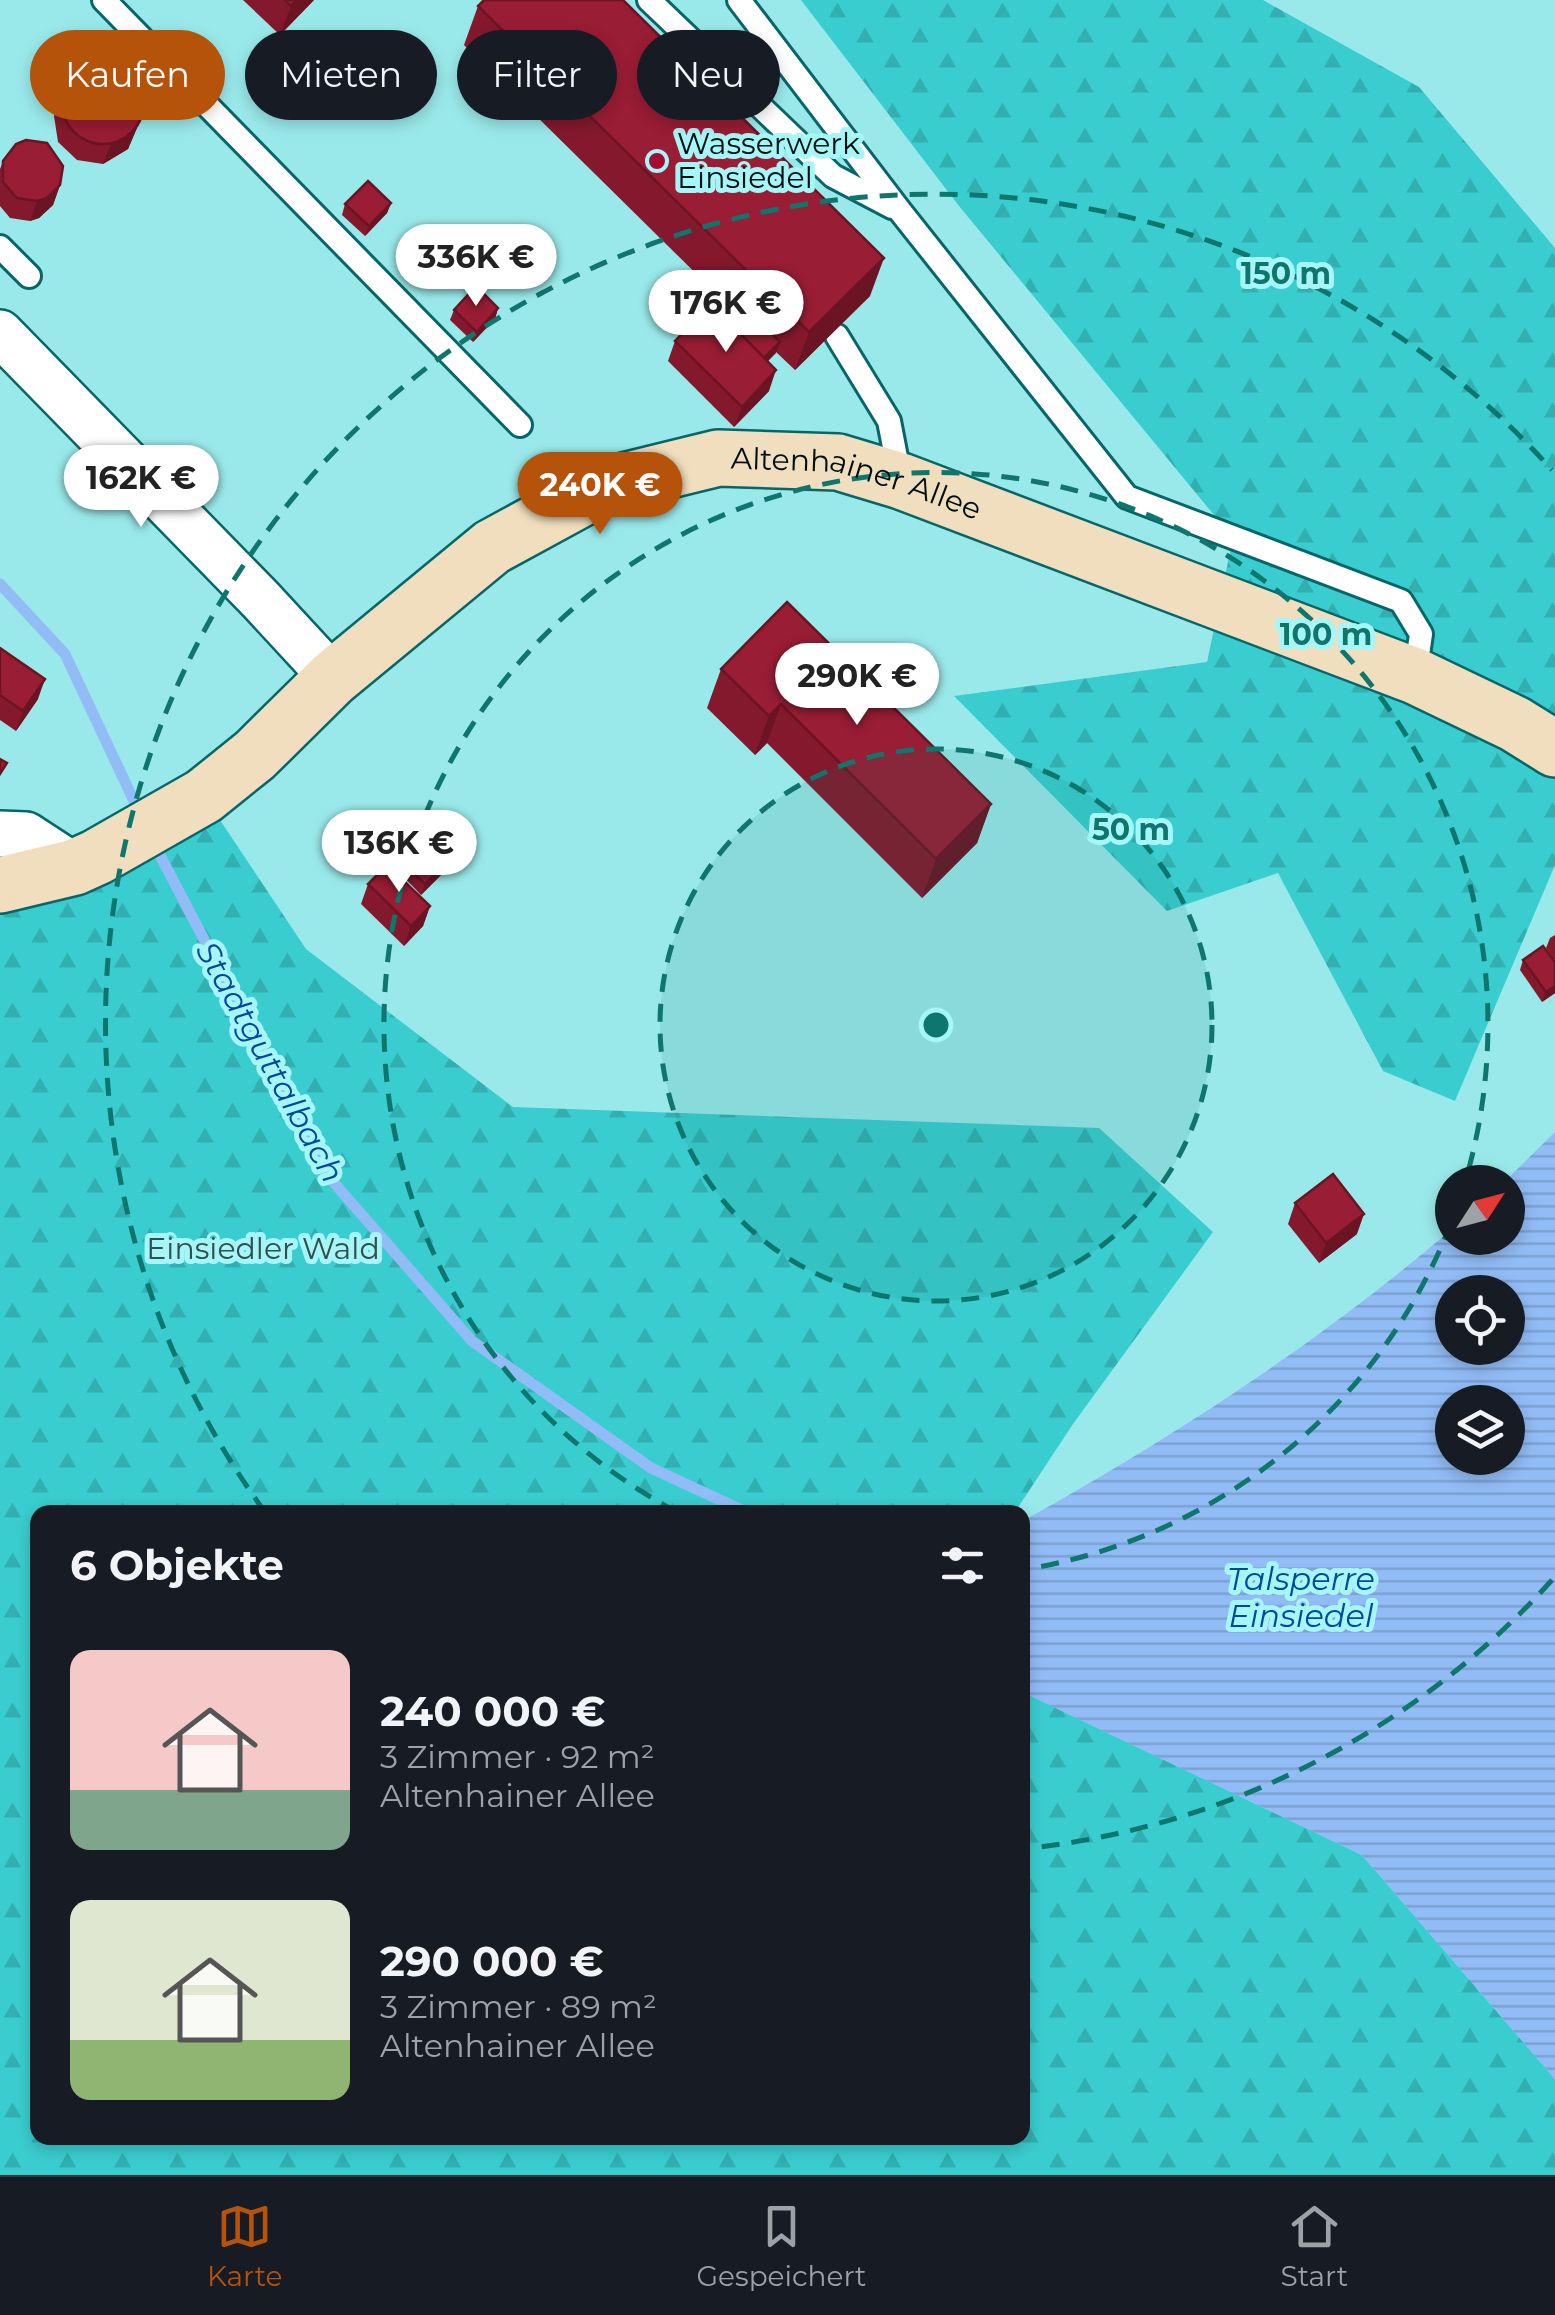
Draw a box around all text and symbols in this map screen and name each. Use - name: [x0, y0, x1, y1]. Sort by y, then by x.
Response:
- chip: Kaufen: [30, 30, 225, 120]
- chip: Mieten: [245, 30, 437, 120]
- chip: Filter: [457, 30, 617, 120]
- chip: Neu: [637, 30, 780, 120]
- place label: Wasserwerk Einsiedel: [677, 125, 860, 196]
- marker: Wasserwerk Einsiedel: [646, 150, 668, 172]
- pin: 336K €: [395, 224, 557, 309]
- text: 336K €: [418, 237, 534, 276]
- text: 150 m: [1241, 255, 1331, 292]
- pin: 176K €: [645, 270, 807, 355]
- text: 176K €: [671, 283, 781, 322]
- street label: Altenhainer Allee: [730, 439, 987, 528]
- pin: 162K €: [60, 445, 222, 530]
- pin: 240K €: [519, 452, 681, 537]
- text: 162K €: [86, 458, 196, 497]
- text: 240K €: [539, 465, 661, 504]
- text: 100 m: [1280, 616, 1372, 653]
- pin: 290K €: [776, 643, 938, 728]
- text: 290K €: [797, 656, 917, 695]
- pin: 136K €: [318, 810, 480, 895]
- text: 50 m: [1092, 811, 1170, 848]
- text: 136K €: [344, 823, 454, 862]
- water label: Stadtguttalbach: [188, 934, 353, 1189]
- centre of rings: [918, 1007, 954, 1043]
- north arrow: [1435, 1165, 1525, 1255]
- map controls: [1435, 1165, 1525, 1475]
- park label: Einsiedler Wald: [146, 1230, 380, 1267]
- button: locate: [1435, 1275, 1525, 1365]
- button: layers: [1435, 1385, 1525, 1475]
- icon: filters: [935, 1538, 990, 1593]
- text: 6 Objekte: [70, 1539, 284, 1591]
- water label: Talsperre Einsiedel: [1227, 1559, 1375, 1635]
- text: 240 000 €: [380, 1685, 605, 1737]
- icon: home: [150, 1690, 270, 1810]
- text: 3 Zimmer · 92 m²: [380, 1737, 655, 1776]
- text: Altenhainer Allee: [380, 1776, 655, 1815]
- text: 290 000 €: [380, 1935, 603, 1987]
- icon: home: [150, 1940, 270, 2060]
- text: 3 Zimmer · 89 m²: [380, 1987, 657, 2026]
- text: Altenhainer Allee: [380, 2026, 655, 2065]
- tab: Karte: [207, 2199, 282, 2293]
- tab: Gespeichert: [696, 2199, 866, 2293]
- tab: Start: [1280, 2199, 1348, 2293]

